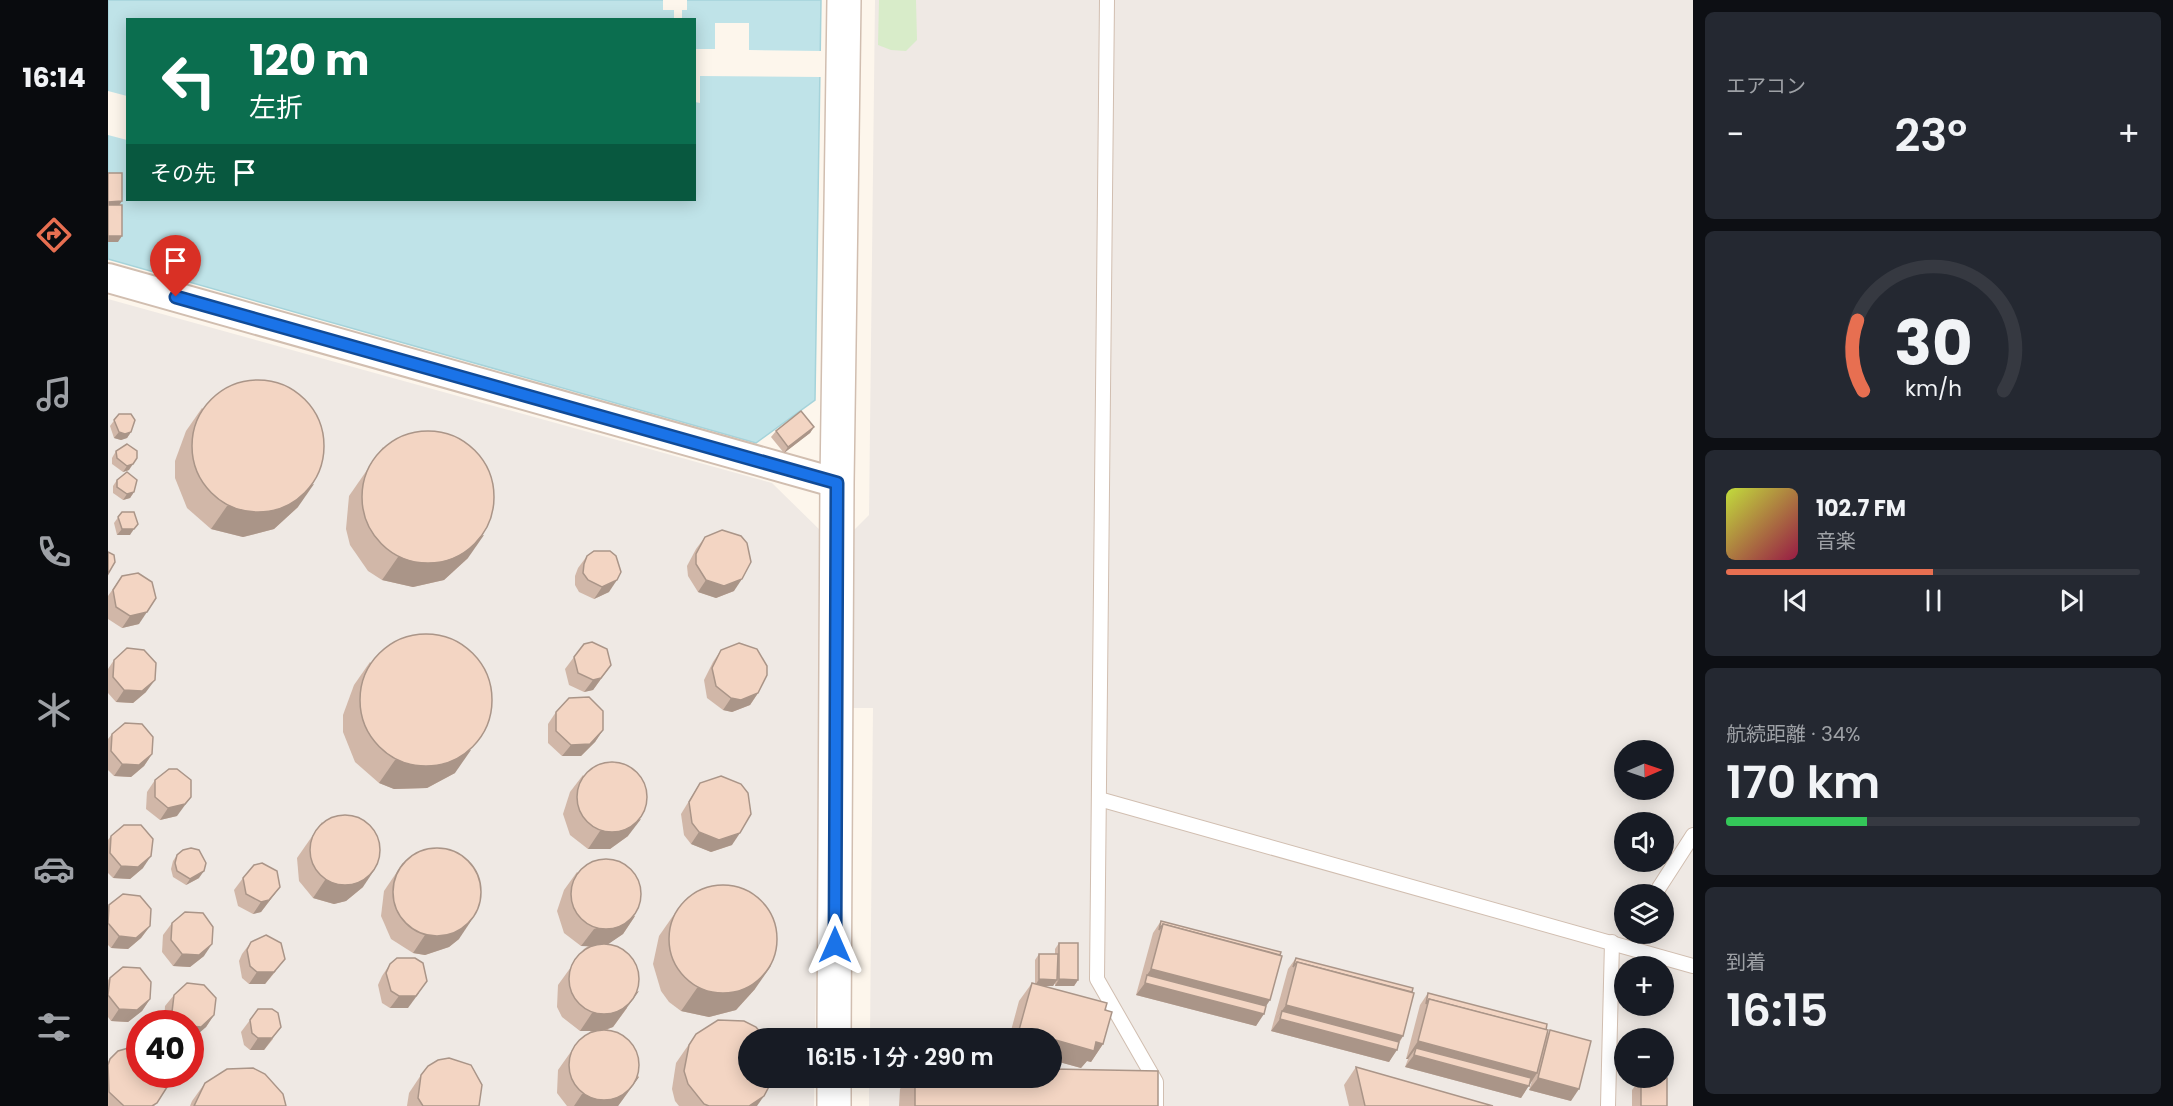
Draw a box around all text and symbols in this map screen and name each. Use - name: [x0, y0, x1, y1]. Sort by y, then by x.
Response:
- text: 120 m: [249, 31, 370, 90]
- icon: left: [150, 42, 228, 120]
- text: 16:14: [22, 59, 86, 96]
- text: エアコン: [1726, 72, 1806, 100]
- text: 左折: [249, 89, 303, 126]
- text: 23°: [1894, 104, 1967, 167]
- text: −: [1726, 111, 1744, 158]
- text: +: [2117, 111, 2140, 158]
- icon: arrive: [228, 156, 261, 189]
- text: その先: [150, 158, 216, 189]
- icon: directions: [33, 214, 75, 256]
- pin: [150, 235, 201, 297]
- icon: arrive: [159, 244, 192, 277]
- text: 30: [1894, 299, 1972, 387]
- icon: music: [33, 373, 75, 415]
- text: km/h: [1904, 374, 1962, 405]
- text: 102.7 FM: [1816, 493, 1906, 524]
- text: 音楽: [1816, 527, 1856, 555]
- icon: phone: [33, 531, 75, 573]
- icon: previous: [1779, 584, 1812, 617]
- icon: pause: [1917, 584, 1950, 617]
- icon: next: [2055, 584, 2088, 617]
- icon: climate: [33, 689, 75, 731]
- text: 航続距離 · 34%: [1726, 720, 1860, 748]
- north arrow: [1614, 740, 1674, 800]
- map controls: [1614, 740, 1674, 1088]
- text: 170 km: [1726, 751, 1880, 814]
- button: sound: [1614, 812, 1674, 872]
- icon: car: [33, 848, 75, 890]
- button: layers: [1614, 884, 1674, 944]
- position arrow: [803, 913, 867, 977]
- text: 到着: [1726, 948, 1766, 976]
- button: +: [1614, 956, 1674, 1016]
- text: 16:15: [1726, 979, 1828, 1042]
- icon: filters: [33, 1006, 75, 1048]
- speed limit sign: 40: [126, 1010, 204, 1088]
- button: −: [1614, 1028, 1674, 1088]
- text: 16:15 · 1 分 · 290 m: [807, 1042, 993, 1073]

